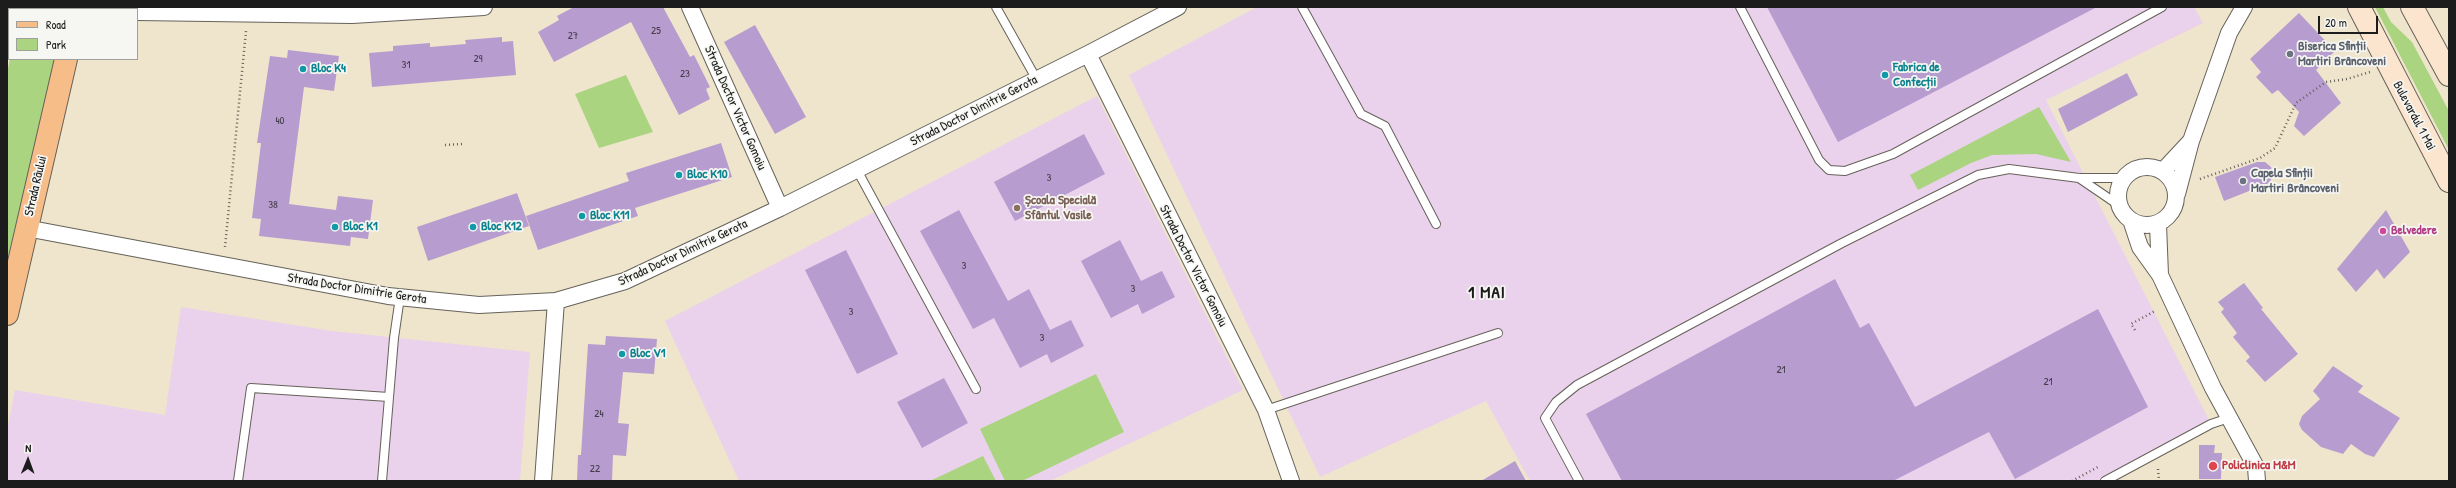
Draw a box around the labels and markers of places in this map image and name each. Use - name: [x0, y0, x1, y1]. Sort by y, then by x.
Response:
- place label: Biserica Sfinții Martiri Brâncoveni: [2298, 39, 2386, 70]
- marker: Biserica Sfinții Martiri Brâncoveni: [2285, 49, 2295, 59]
- place label: Fabrica de Confecții: [1893, 60, 1940, 91]
- place label: Bloc K4: [311, 61, 346, 77]
- marker: Bloc K4: [298, 64, 308, 74]
- marker: Fabrica de Confecții: [1880, 70, 1890, 80]
- place label: Capela Sfinții Martiri Brâncoveni: [2251, 166, 2339, 197]
- place label: Bloc K10: [687, 167, 728, 183]
- marker: Bloc K10: [674, 170, 684, 180]
- marker: Capela Sfinții Martiri Brâncoveni: [2238, 176, 2248, 186]
- place label: Școala Specială Sfântul Vasile: [1025, 193, 1096, 224]
- marker: Școala Specială Sfântul Vasile: [1012, 203, 1022, 213]
- place label: Bloc K11: [590, 208, 630, 224]
- marker: Bloc K11: [577, 211, 587, 221]
- place label: Bloc K1: [343, 219, 378, 235]
- place label: Bloc K12: [481, 219, 522, 235]
- marker: Bloc K1: [330, 222, 340, 232]
- marker: Bloc K12: [468, 222, 478, 232]
- place label: Belvedere: [2391, 223, 2437, 239]
- marker: Belvedere: [2378, 226, 2388, 236]
- place label: Bloc V1: [630, 346, 665, 362]
- marker: Bloc V1: [617, 349, 627, 359]
- place label: Policlinica M&M: [2222, 458, 2296, 474]
- marker: Policlinica M&M: [2207, 460, 2219, 472]

